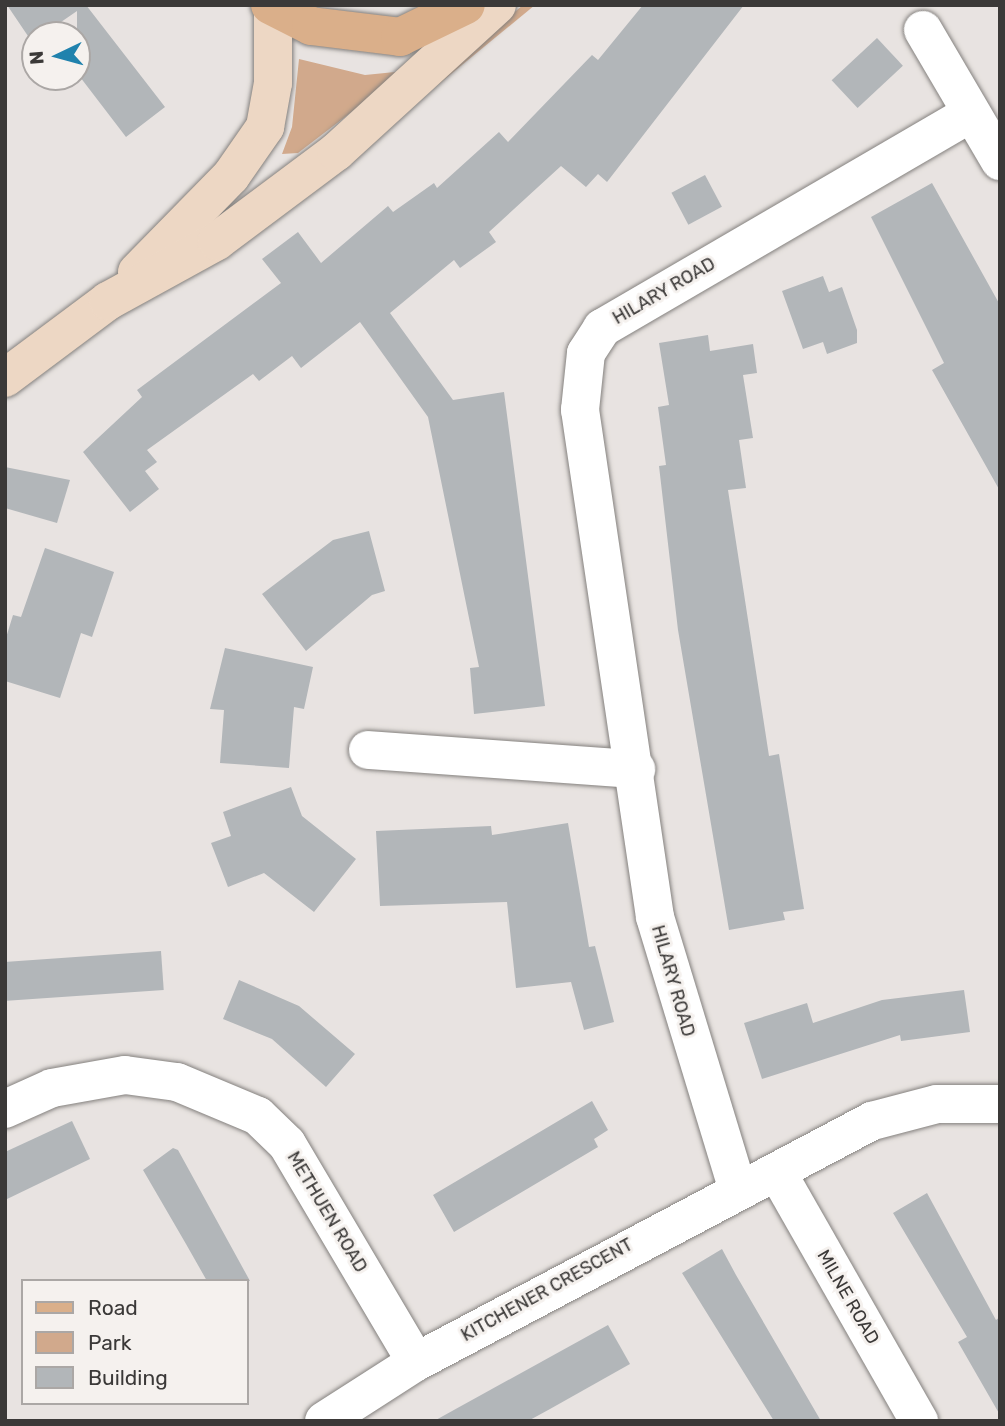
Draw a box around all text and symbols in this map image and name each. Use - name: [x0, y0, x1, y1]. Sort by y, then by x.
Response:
- north arrow: [21, 21, 91, 91]
- text: N: [25, 50, 49, 66]
- street label: HILARY ROAD: [609, 253, 719, 329]
- street label: HILARY ROAD: [647, 922, 699, 1040]
- street label: METHUEN ROAD: [282, 1148, 372, 1276]
- street label: KITCHENER CRESCENT: [457, 1234, 637, 1346]
- street label: MILNE ROAD: [812, 1246, 884, 1348]
- legend: [21, 1279, 248, 1405]
- text: Road: [88, 1295, 138, 1320]
- text: Park: [88, 1330, 132, 1355]
- text: Building: [88, 1365, 168, 1390]

